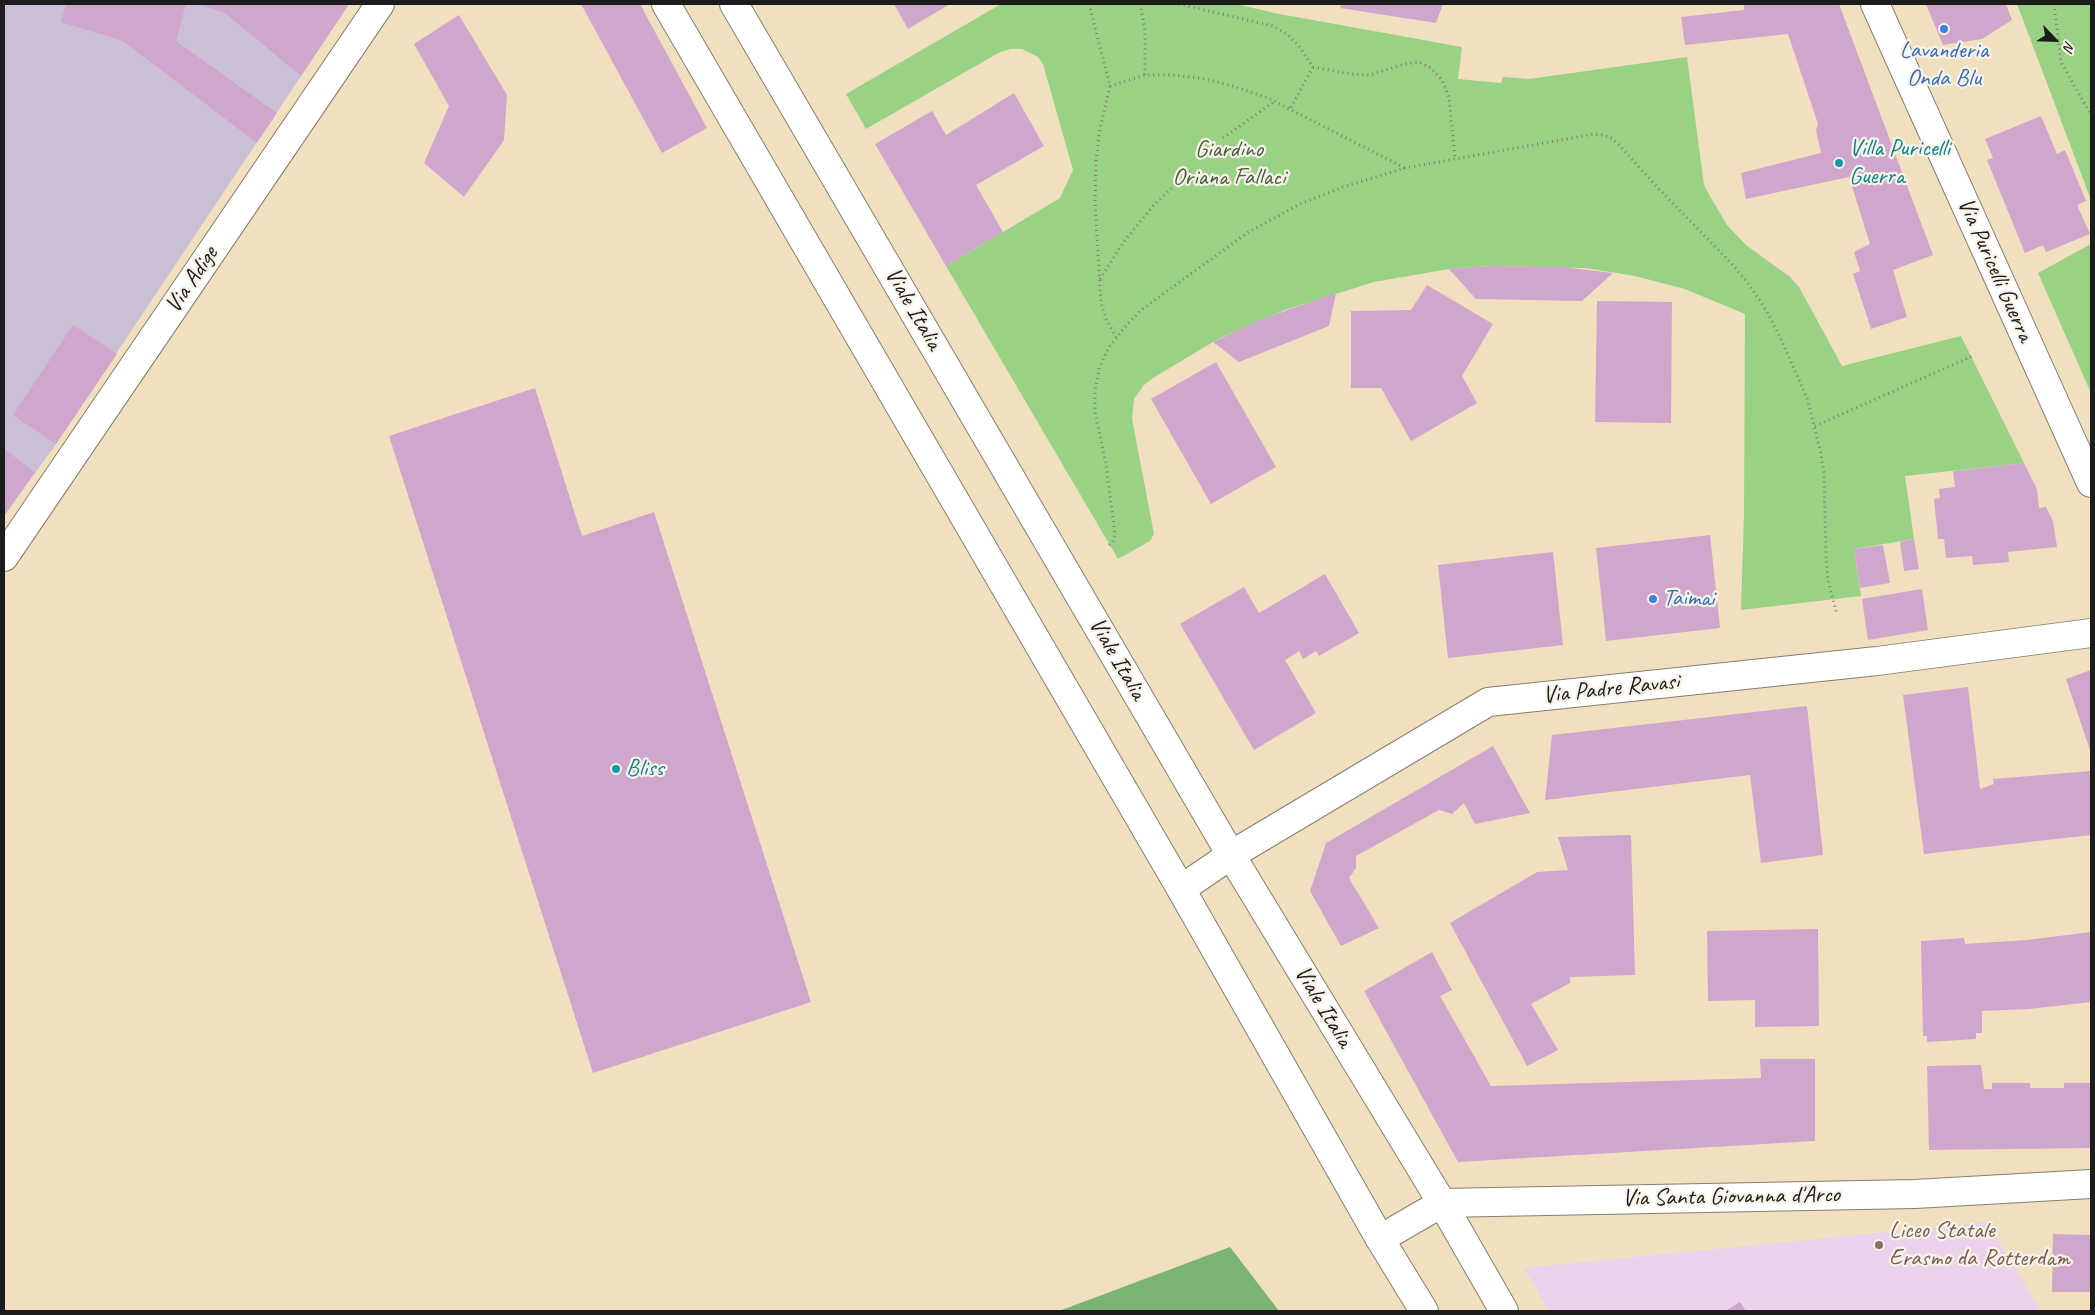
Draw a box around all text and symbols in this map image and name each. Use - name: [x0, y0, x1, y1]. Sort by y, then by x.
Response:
- north arrow: [2030, 15, 2080, 65]
- marker: Lavanderia Onda Blu: [1938, 23, 1950, 35]
- place label: Lavanderia Onda Blu: [1900, 37, 1988, 93]
- text: N: [2060, 39, 2079, 54]
- place label: Villa Puricelli Guerra: [1849, 135, 1950, 191]
- park label: Giardino Oriana Fallaci: [1172, 136, 1286, 192]
- marker: Villa Puricelli Guerra: [1833, 157, 1845, 169]
- street label: Via Puricelli Guerra: [1950, 194, 2040, 346]
- street label: Via Adige: [159, 241, 225, 319]
- street label: Viale Italia: [878, 263, 948, 355]
- place label: Taimai: [1663, 585, 1715, 613]
- marker: Taimai: [1647, 593, 1659, 605]
- street label: Viale Italia: [1082, 613, 1152, 705]
- street label: Via Padre Ravasi: [1541, 668, 1681, 710]
- place label: Bliss: [626, 755, 664, 783]
- marker: Bliss: [610, 763, 622, 775]
- street label: Viale Italia: [1287, 961, 1359, 1053]
- street label: Via Santa Giovanna d'Arco: [1622, 1181, 1840, 1213]
- place label: Liceo Statale Erasmo da Rotterdam: [1889, 1217, 2070, 1273]
- marker: Liceo Statale Erasmo da Rotterdam: [1873, 1239, 1885, 1251]

